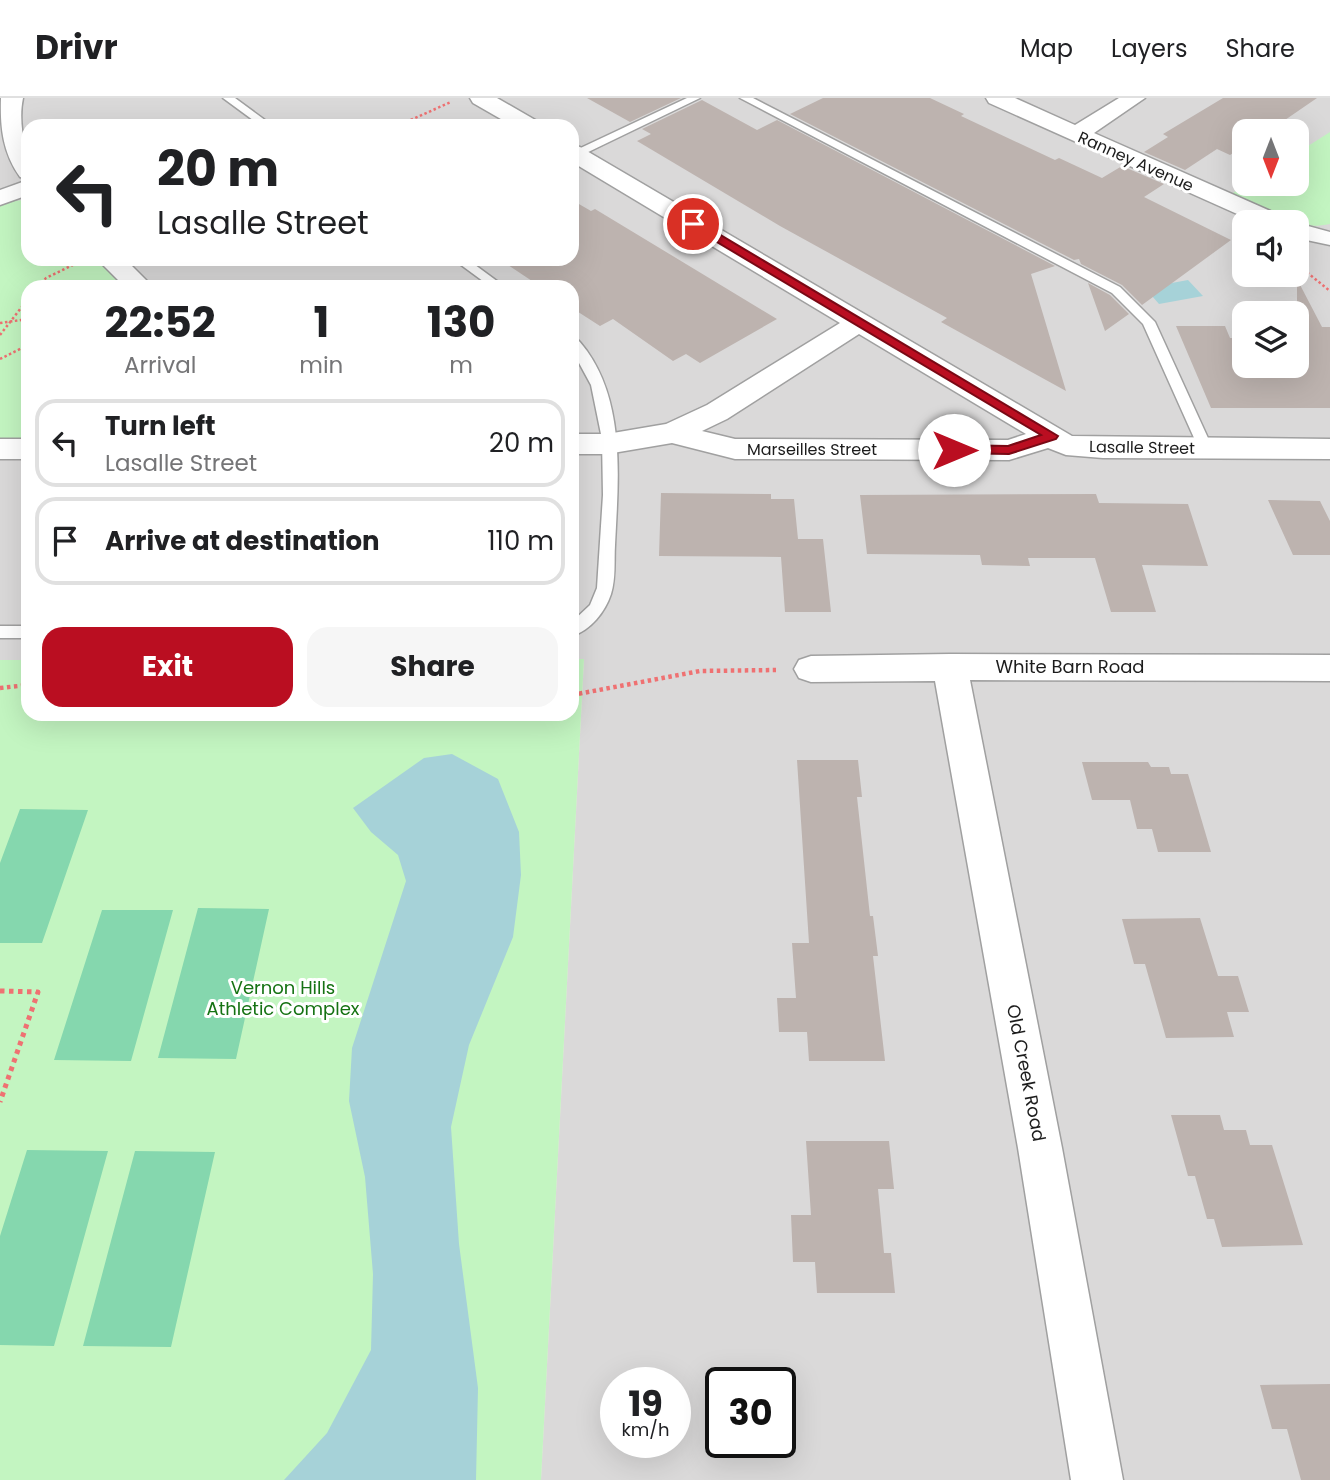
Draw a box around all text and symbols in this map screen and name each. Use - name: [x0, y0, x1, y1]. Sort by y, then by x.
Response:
- text: Drivr: [35, 24, 118, 71]
- text: Map: [1020, 32, 1073, 65]
- text: Layers: [1111, 32, 1187, 65]
- text: Share: [1225, 32, 1295, 65]
- north arrow: [1232, 119, 1309, 196]
- map controls: [1232, 119, 1309, 378]
- street label: Ranney Avenue: [1074, 126, 1197, 197]
- text: 20 m: [157, 135, 279, 203]
- icon: left: [42, 147, 133, 238]
- pin: [663, 194, 723, 254]
- text: Lasalle Street: [157, 200, 369, 245]
- icon: arrive: [674, 205, 712, 243]
- button: sound: [1232, 210, 1309, 287]
- text: 22:52: [105, 293, 216, 352]
- text: 1: [313, 293, 329, 352]
- text: 130: [427, 293, 495, 352]
- button: layers: [1232, 301, 1309, 378]
- text: Arrival: [124, 349, 196, 381]
- text: min: [299, 349, 343, 381]
- text: m: [449, 349, 473, 381]
- text: Turn left: [105, 408, 216, 444]
- position arrow: [917, 413, 991, 487]
- icon: left: [46, 424, 84, 462]
- text: 20 m: [489, 425, 554, 461]
- street label: Lasalle Street: [1089, 435, 1195, 460]
- street label: Marseilles Street: [747, 438, 877, 461]
- text: Lasalle Street: [105, 447, 257, 479]
- icon: arrive: [46, 522, 84, 560]
- text: Arrive at destination: [105, 523, 380, 559]
- text: 110 m: [487, 523, 554, 559]
- button: Exit: [42, 627, 293, 707]
- button: Share: [307, 627, 558, 707]
- street label: White Barn Road: [995, 654, 1145, 679]
- park label: Vernon Hills Athletic Complex: [207, 975, 360, 1021]
- street label: Old Creek Road: [1001, 1002, 1052, 1144]
- speed limit sign: 30: [705, 1367, 796, 1458]
- text: 19: [628, 1379, 663, 1428]
- text: km/h: [622, 1417, 669, 1442]

